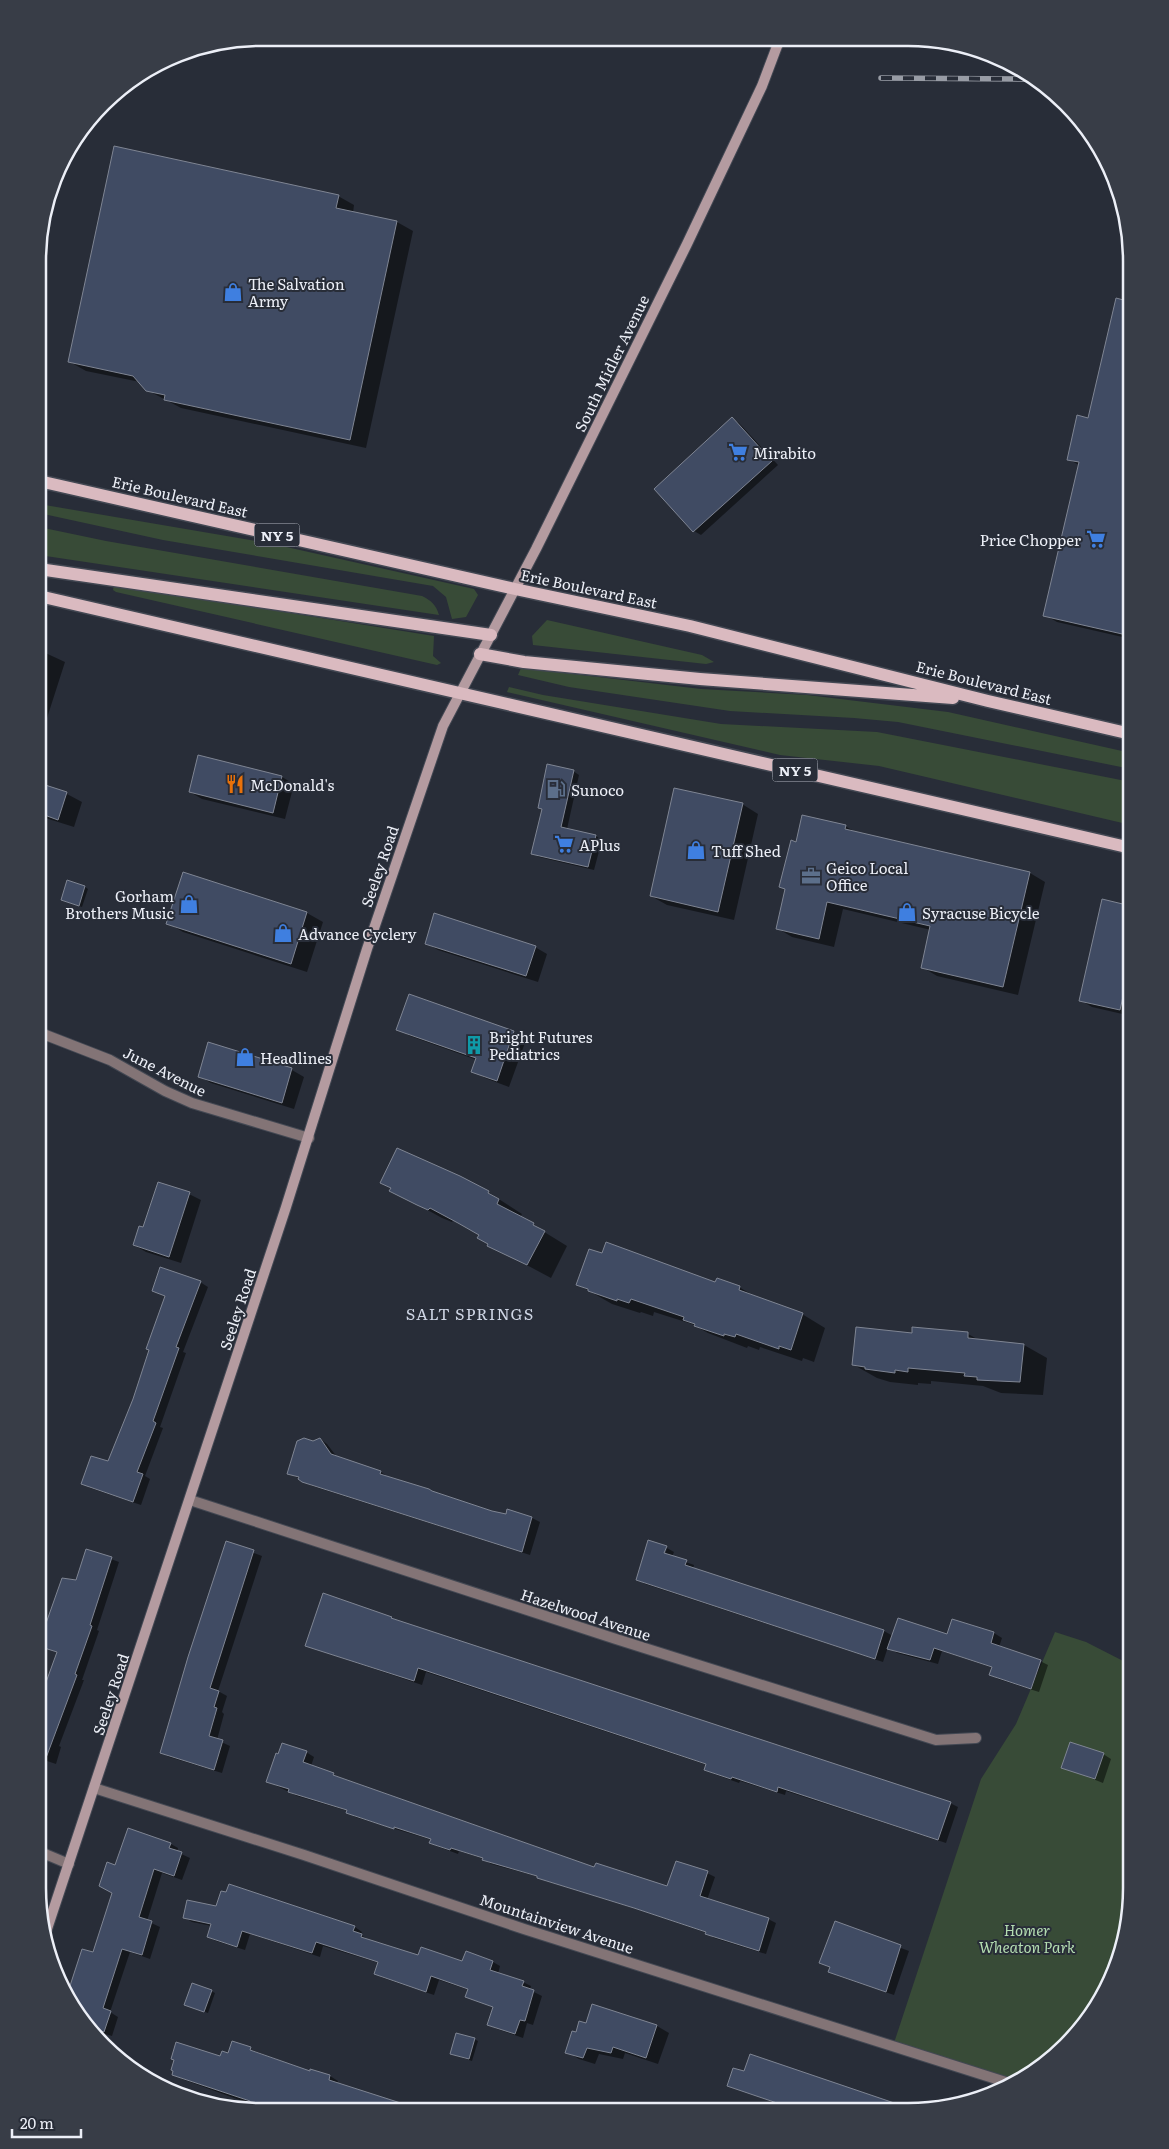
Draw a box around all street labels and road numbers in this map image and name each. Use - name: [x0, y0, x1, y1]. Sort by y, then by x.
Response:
- street label: South Midler Avenue: [568, 290, 654, 435]
- street label: Erie Boulevard East: [110, 469, 250, 523]
- road number: NY 5: [254, 524, 300, 546]
- street label: Erie Boulevard East: [519, 562, 659, 614]
- street label: Erie Boulevard East: [914, 654, 1054, 710]
- road number: NY 5: [772, 758, 818, 782]
- street label: Seeley Road: [354, 822, 404, 910]
- street label: June Avenue: [119, 1040, 211, 1102]
- street label: Seeley Road: [213, 1265, 261, 1353]
- street label: Hazelwood Avenue: [518, 1582, 654, 1646]
- street label: Seeley Road: [86, 1650, 134, 1738]
- street label: Mountainview Avenue: [477, 1887, 637, 1959]

